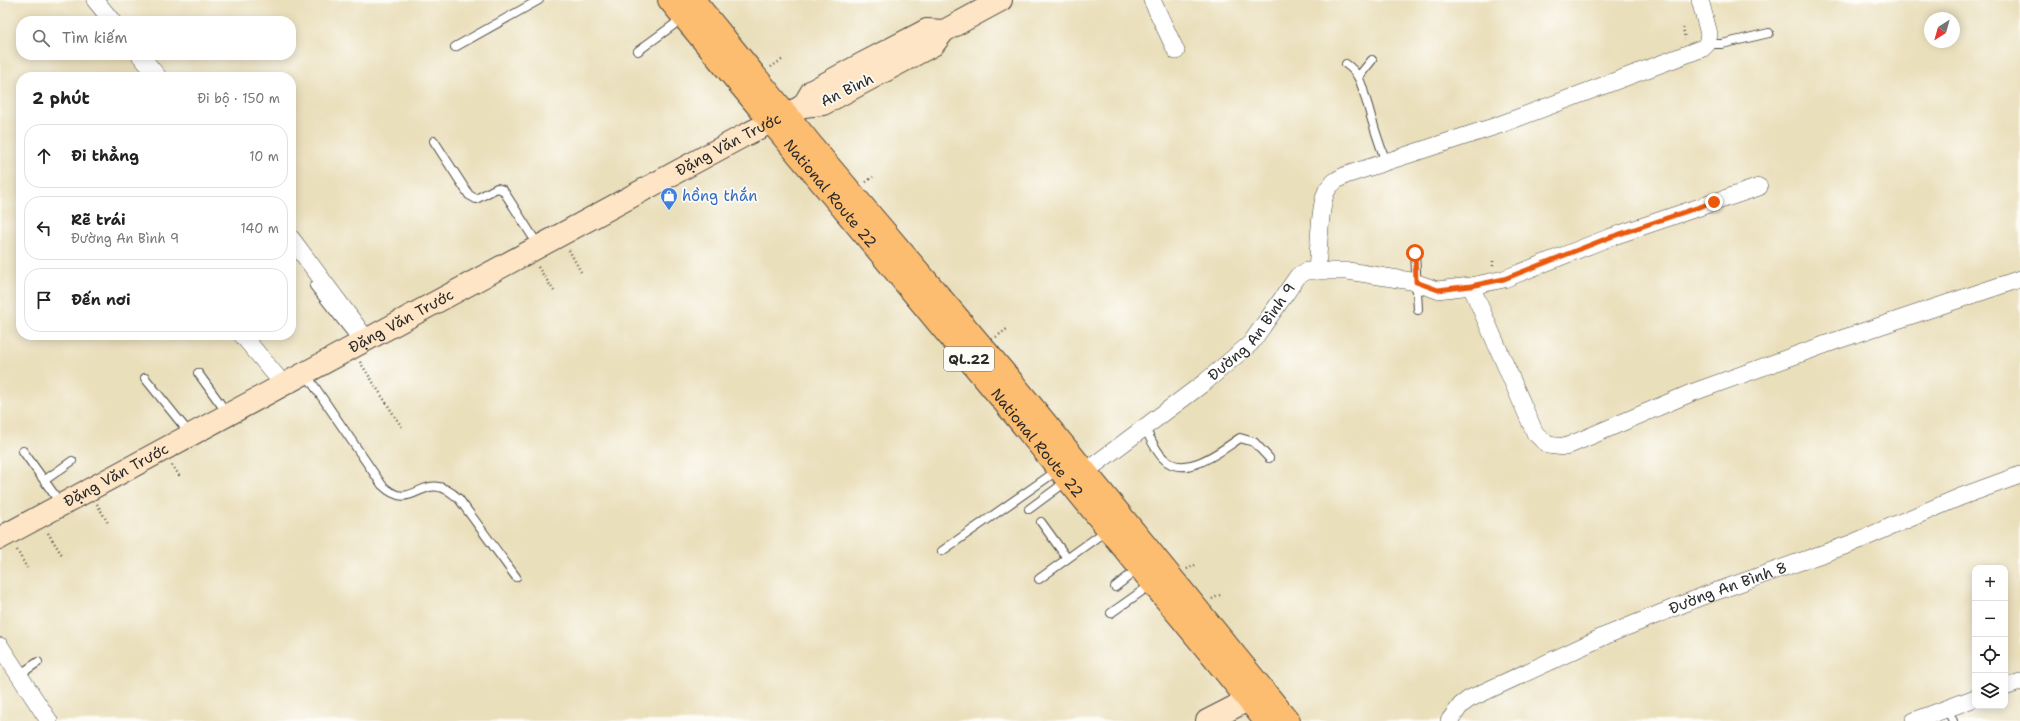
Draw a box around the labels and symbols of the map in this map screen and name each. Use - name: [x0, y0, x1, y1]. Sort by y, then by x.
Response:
- north arrow: [1924, 12, 1960, 48]
- street label: An Bình: [817, 69, 877, 111]
- street label: Đặng Văn Trước: [672, 108, 785, 181]
- street label: National Route 22: [779, 135, 881, 252]
- shop icon: hồng thắn: [659, 186, 679, 211]
- place label: hồng thắn: [682, 186, 757, 206]
- route end: [1705, 193, 1723, 211]
- route start: [1406, 244, 1424, 262]
- street label: Đường An Bình 9: [1204, 279, 1300, 385]
- street label: Đặng Văn Trước: [345, 285, 457, 358]
- road number: QL.22: [944, 347, 994, 371]
- street label: National Route 22: [986, 384, 1088, 502]
- street label: Đặng Văn Trước: [60, 439, 172, 512]
- street label: Đường An Bình 8: [1666, 557, 1790, 619]

